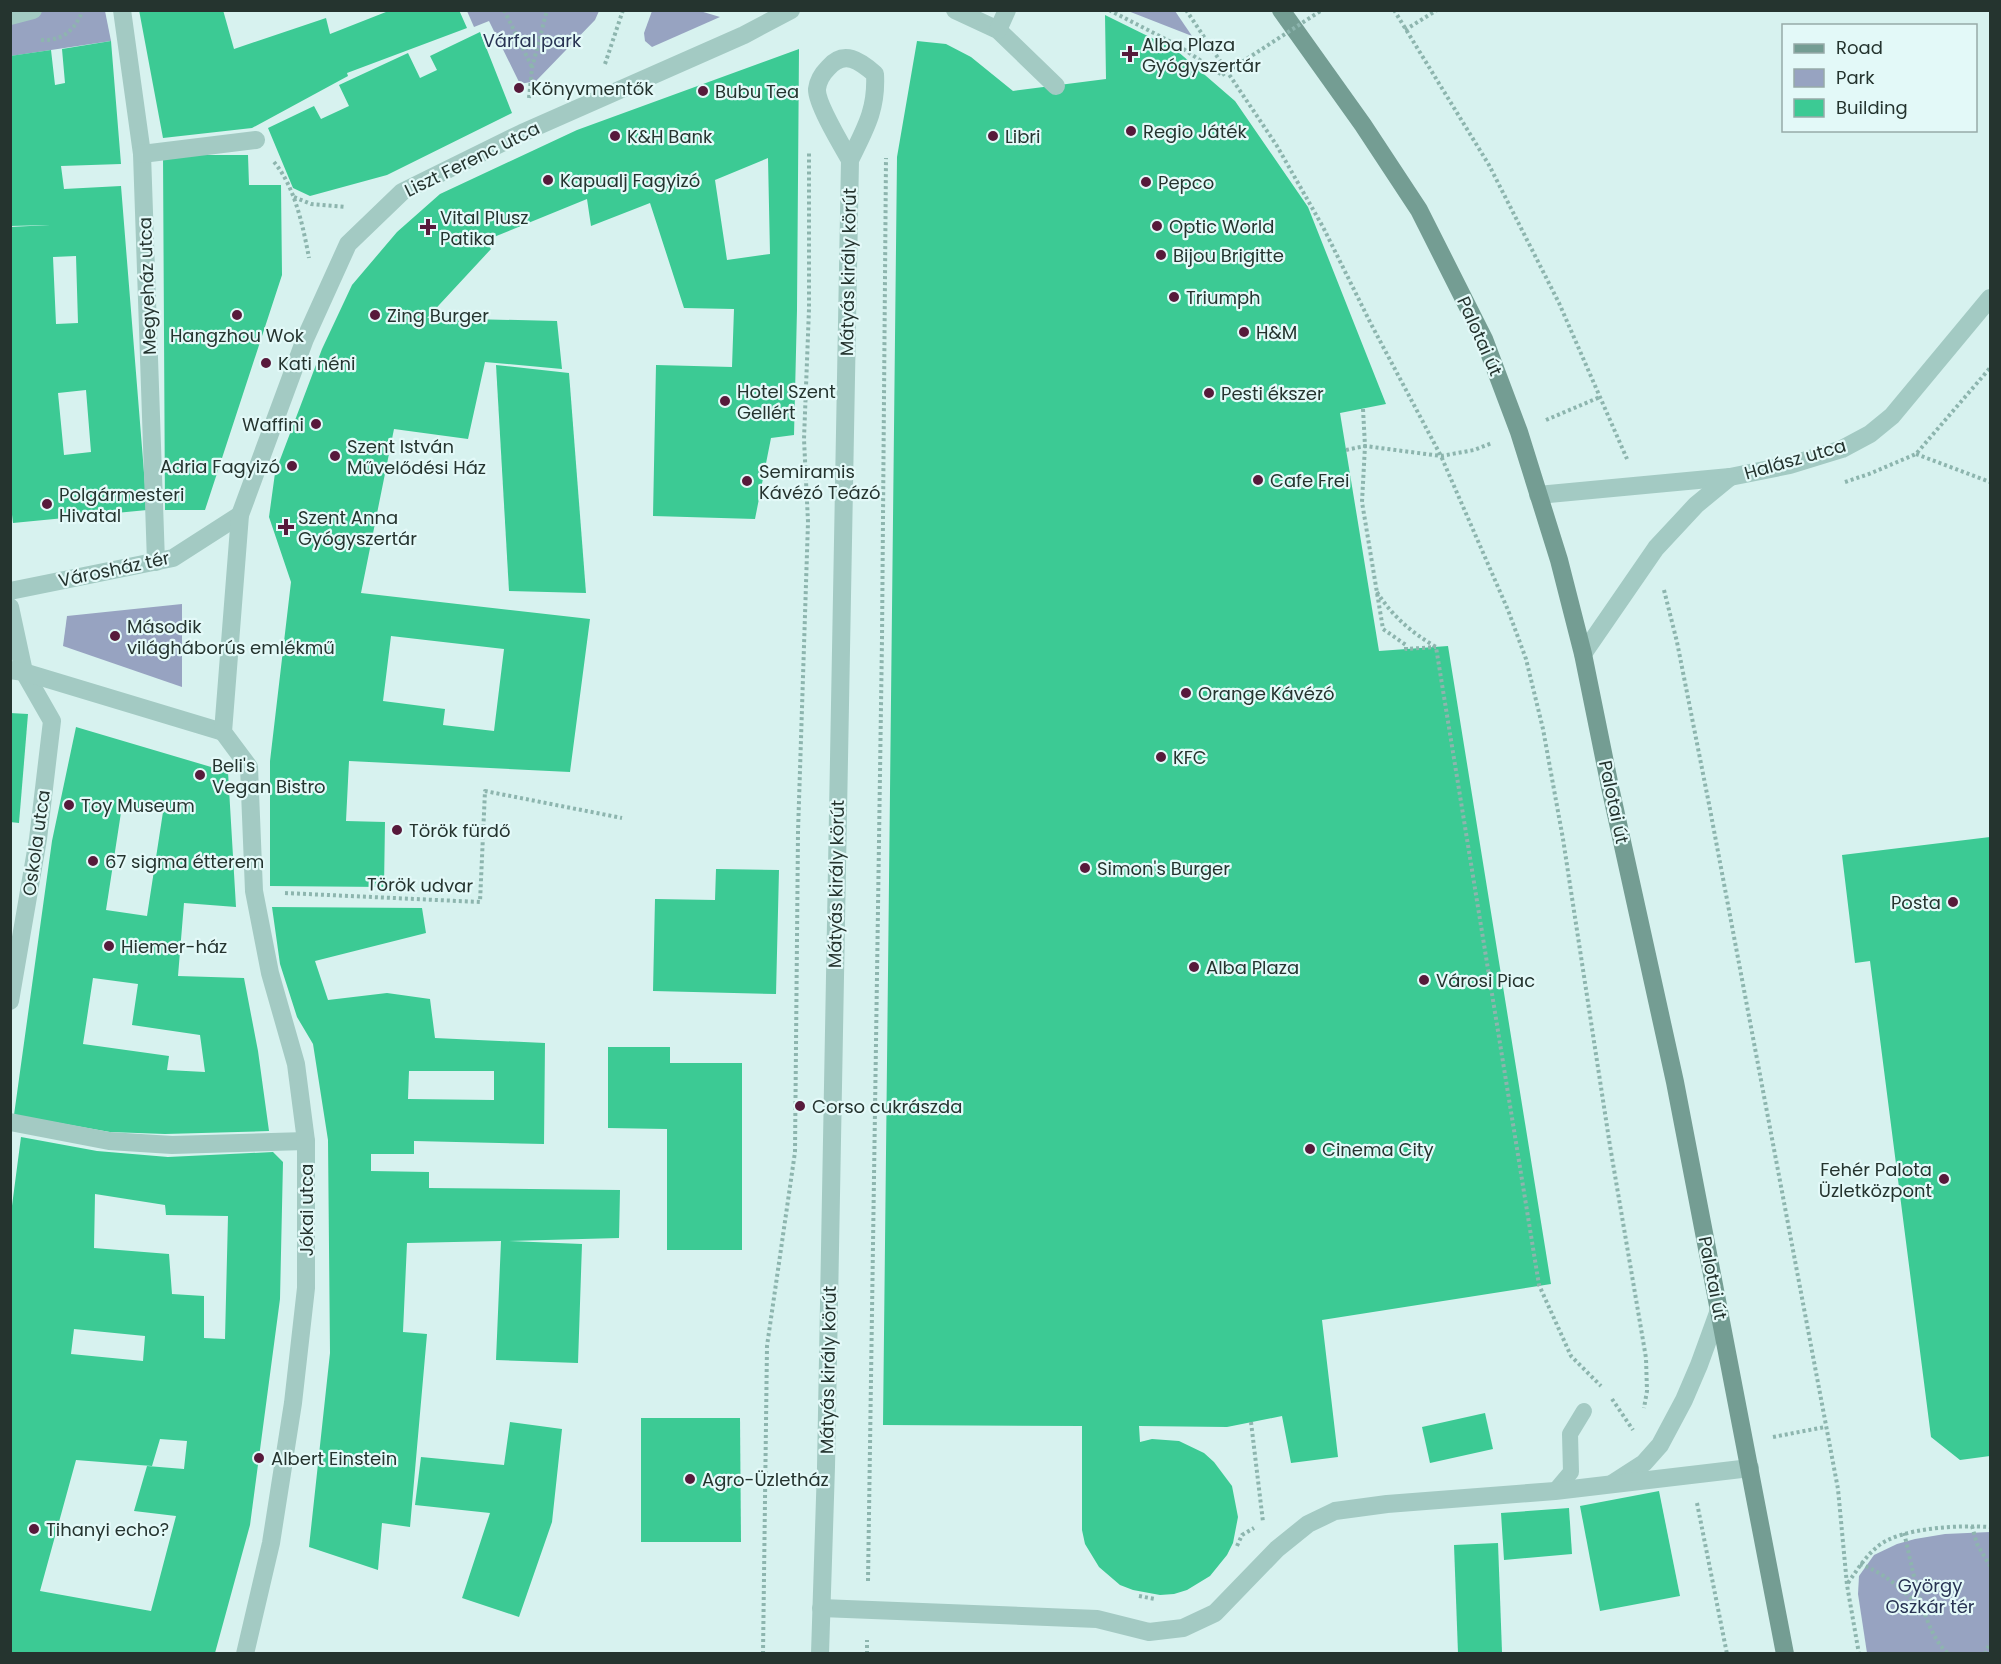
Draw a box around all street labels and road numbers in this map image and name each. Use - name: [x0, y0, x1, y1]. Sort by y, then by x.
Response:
- street label: Liszt Ferenc utca: [400, 115, 544, 203]
- street label: Mátyás király körút: [834, 188, 862, 356]
- street label: Megyeház utca: [132, 217, 162, 355]
- street label: Palotai út: [1451, 292, 1509, 380]
- street label: Halász utca: [1741, 433, 1849, 485]
- street label: Városház tér: [56, 545, 172, 593]
- street label: Palotai út: [1593, 758, 1635, 846]
- street label: Oskola utca: [16, 788, 56, 898]
- street label: Mátyás király körút: [822, 800, 850, 968]
- street label: Török udvar: [367, 872, 474, 898]
- street label: Jókai utca: [294, 1164, 319, 1256]
- street label: Palotai út: [1693, 1234, 1733, 1322]
- street label: Mátyás király körút: [814, 1286, 842, 1454]

